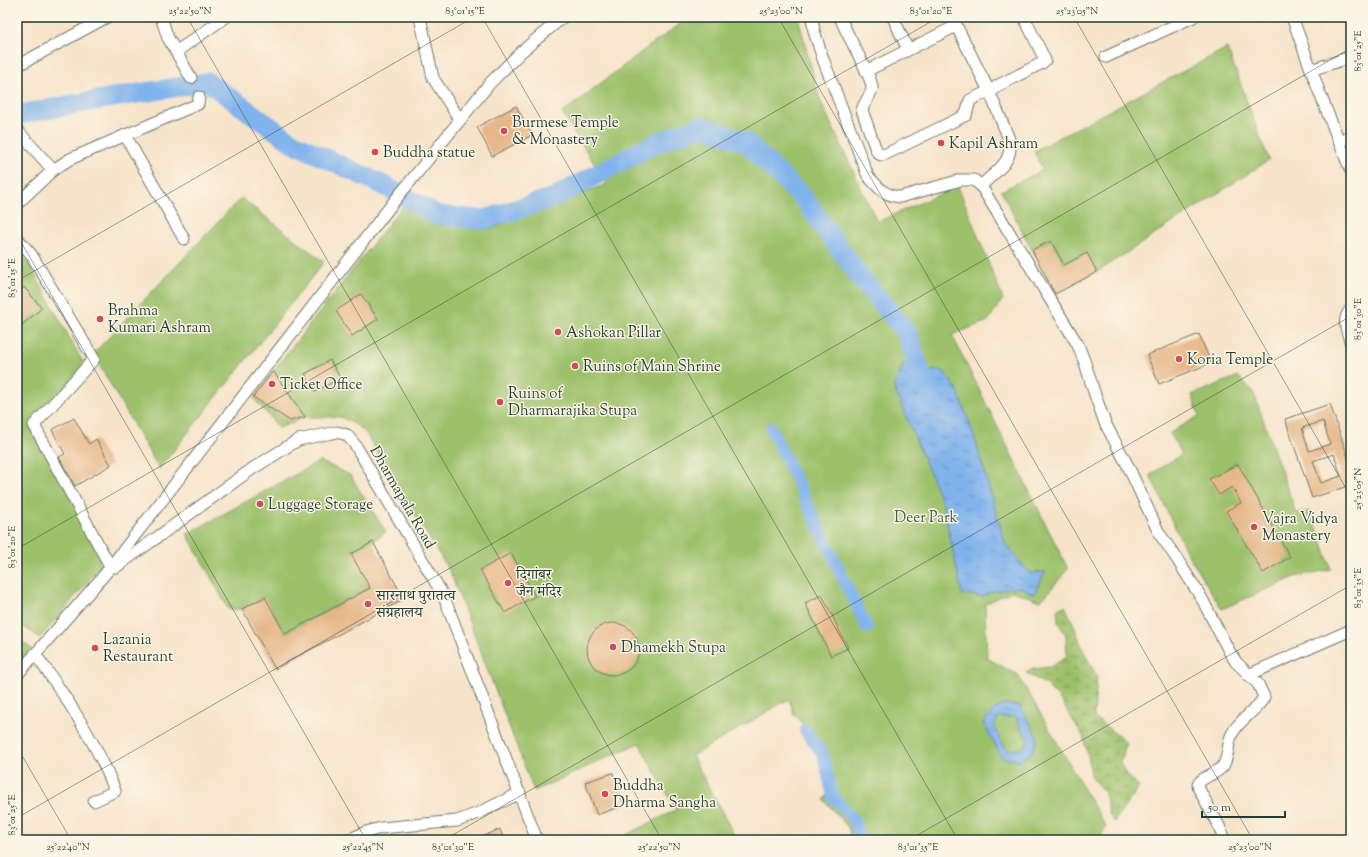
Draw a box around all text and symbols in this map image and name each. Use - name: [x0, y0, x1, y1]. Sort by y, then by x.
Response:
- text: 25°22'50"N: [168, 4, 212, 19]
- text: 83°01'15"E: [445, 4, 485, 19]
- text: 25°23'00"N: [759, 4, 803, 19]
- text: 83°01'20"E: [910, 4, 952, 19]
- text: 25°23'05"N: [1056, 4, 1098, 19]
- text: 83°01'25"E: [1351, 31, 1366, 71]
- place label: Burmese Temple & Monastery: [512, 113, 619, 151]
- marker: Burmese Temple & Monastery: [499, 126, 509, 136]
- place label: Kapil Ashram: [949, 134, 1039, 155]
- marker: Kapil Ashram: [936, 138, 946, 148]
- place label: Buddha statue: [383, 143, 475, 164]
- marker: Buddha statue: [370, 147, 380, 157]
- text: 83°01'15"E: [5, 258, 20, 298]
- text: 83°01'30"E: [1351, 298, 1366, 340]
- place label: Brahma Kumari Ashram: [108, 301, 211, 339]
- marker: Brahma Kumari Ashram: [95, 314, 105, 324]
- place label: Ashokan Pillar: [566, 323, 662, 344]
- marker: Ashokan Pillar: [553, 327, 563, 337]
- place label: Koria Temple: [1187, 350, 1273, 371]
- marker: Koria Temple: [1174, 354, 1184, 364]
- place label: Ruins of Main Shrine: [583, 357, 721, 378]
- marker: Ruins of Main Shrine: [570, 361, 580, 371]
- place label: Ticket Office: [280, 375, 362, 396]
- marker: Ticket Office: [267, 379, 277, 389]
- place label: Ruins of Dharmarajika Stupa: [508, 384, 637, 422]
- marker: Ruins of Dharmarajika Stupa: [495, 397, 505, 407]
- street label: Dharmapala Road: [364, 443, 440, 553]
- text: 25°23'05"N: [1351, 468, 1366, 510]
- place label: Luggage Storage: [268, 495, 373, 516]
- marker: Luggage Storage: [255, 499, 265, 509]
- park label: Deer Park: [894, 508, 958, 529]
- place label: Vajra Vidya Monastery: [1262, 509, 1338, 547]
- marker: Vajra Vidya Monastery: [1249, 522, 1259, 532]
- text: 83°01'20"E: [5, 526, 20, 568]
- place label: दिगांबर जैन मंदिर: [515, 565, 563, 603]
- text: 83°01'35"E: [1351, 568, 1366, 608]
- marker: दिगांबर जैन मंदिर: [503, 578, 513, 588]
- place label: सारनाथ पुरातत्व संग्रहालय: [375, 586, 457, 624]
- marker: सारनाथ पुरातत्व संग्रहालय: [363, 599, 373, 609]
- place label: Lazania Restaurant: [103, 630, 173, 668]
- place label: Dhamekh Stupa: [621, 638, 726, 659]
- marker: Dhamekh Stupa: [608, 642, 618, 652]
- marker: Lazania Restaurant: [90, 643, 100, 653]
- place label: Buddha Dharma Sangha: [613, 776, 716, 814]
- marker: Buddha Dharma Sangha: [600, 789, 610, 799]
- scale bar: [1202, 793, 1285, 819]
- text: 83°01'25"E: [5, 795, 20, 835]
- text: 50 m: [1207, 799, 1231, 817]
- text: 25°22'40"N: [46, 840, 90, 855]
- text: 25°22'45"N: [342, 840, 384, 855]
- text: 83°01'30"E: [432, 840, 474, 855]
- text: 25°22'50"N: [637, 840, 681, 855]
- text: 83°01'35"E: [898, 840, 938, 855]
- text: 25°23'00"N: [1228, 840, 1272, 855]

